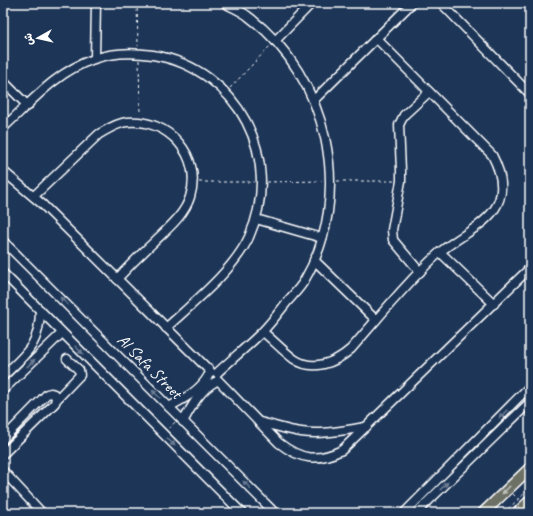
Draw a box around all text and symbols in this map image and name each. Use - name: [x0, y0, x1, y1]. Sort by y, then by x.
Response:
- north arrow: [18, 18, 58, 58]
- text: ش: [20, 32, 36, 46]
- one-way arrow: [59, 296, 69, 306]
- street label: Al Safa Street: [113, 329, 188, 405]
- one-way arrow: [75, 345, 84, 355]
- one-way arrow: [26, 358, 36, 368]
- one-way arrow: [151, 389, 160, 398]
- one-way arrow: [498, 409, 507, 419]
- one-way arrow: [167, 437, 176, 447]
- one-way arrow: [242, 481, 252, 490]
- one-way arrow: [439, 481, 449, 491]
- one-way arrow: [501, 485, 511, 495]

